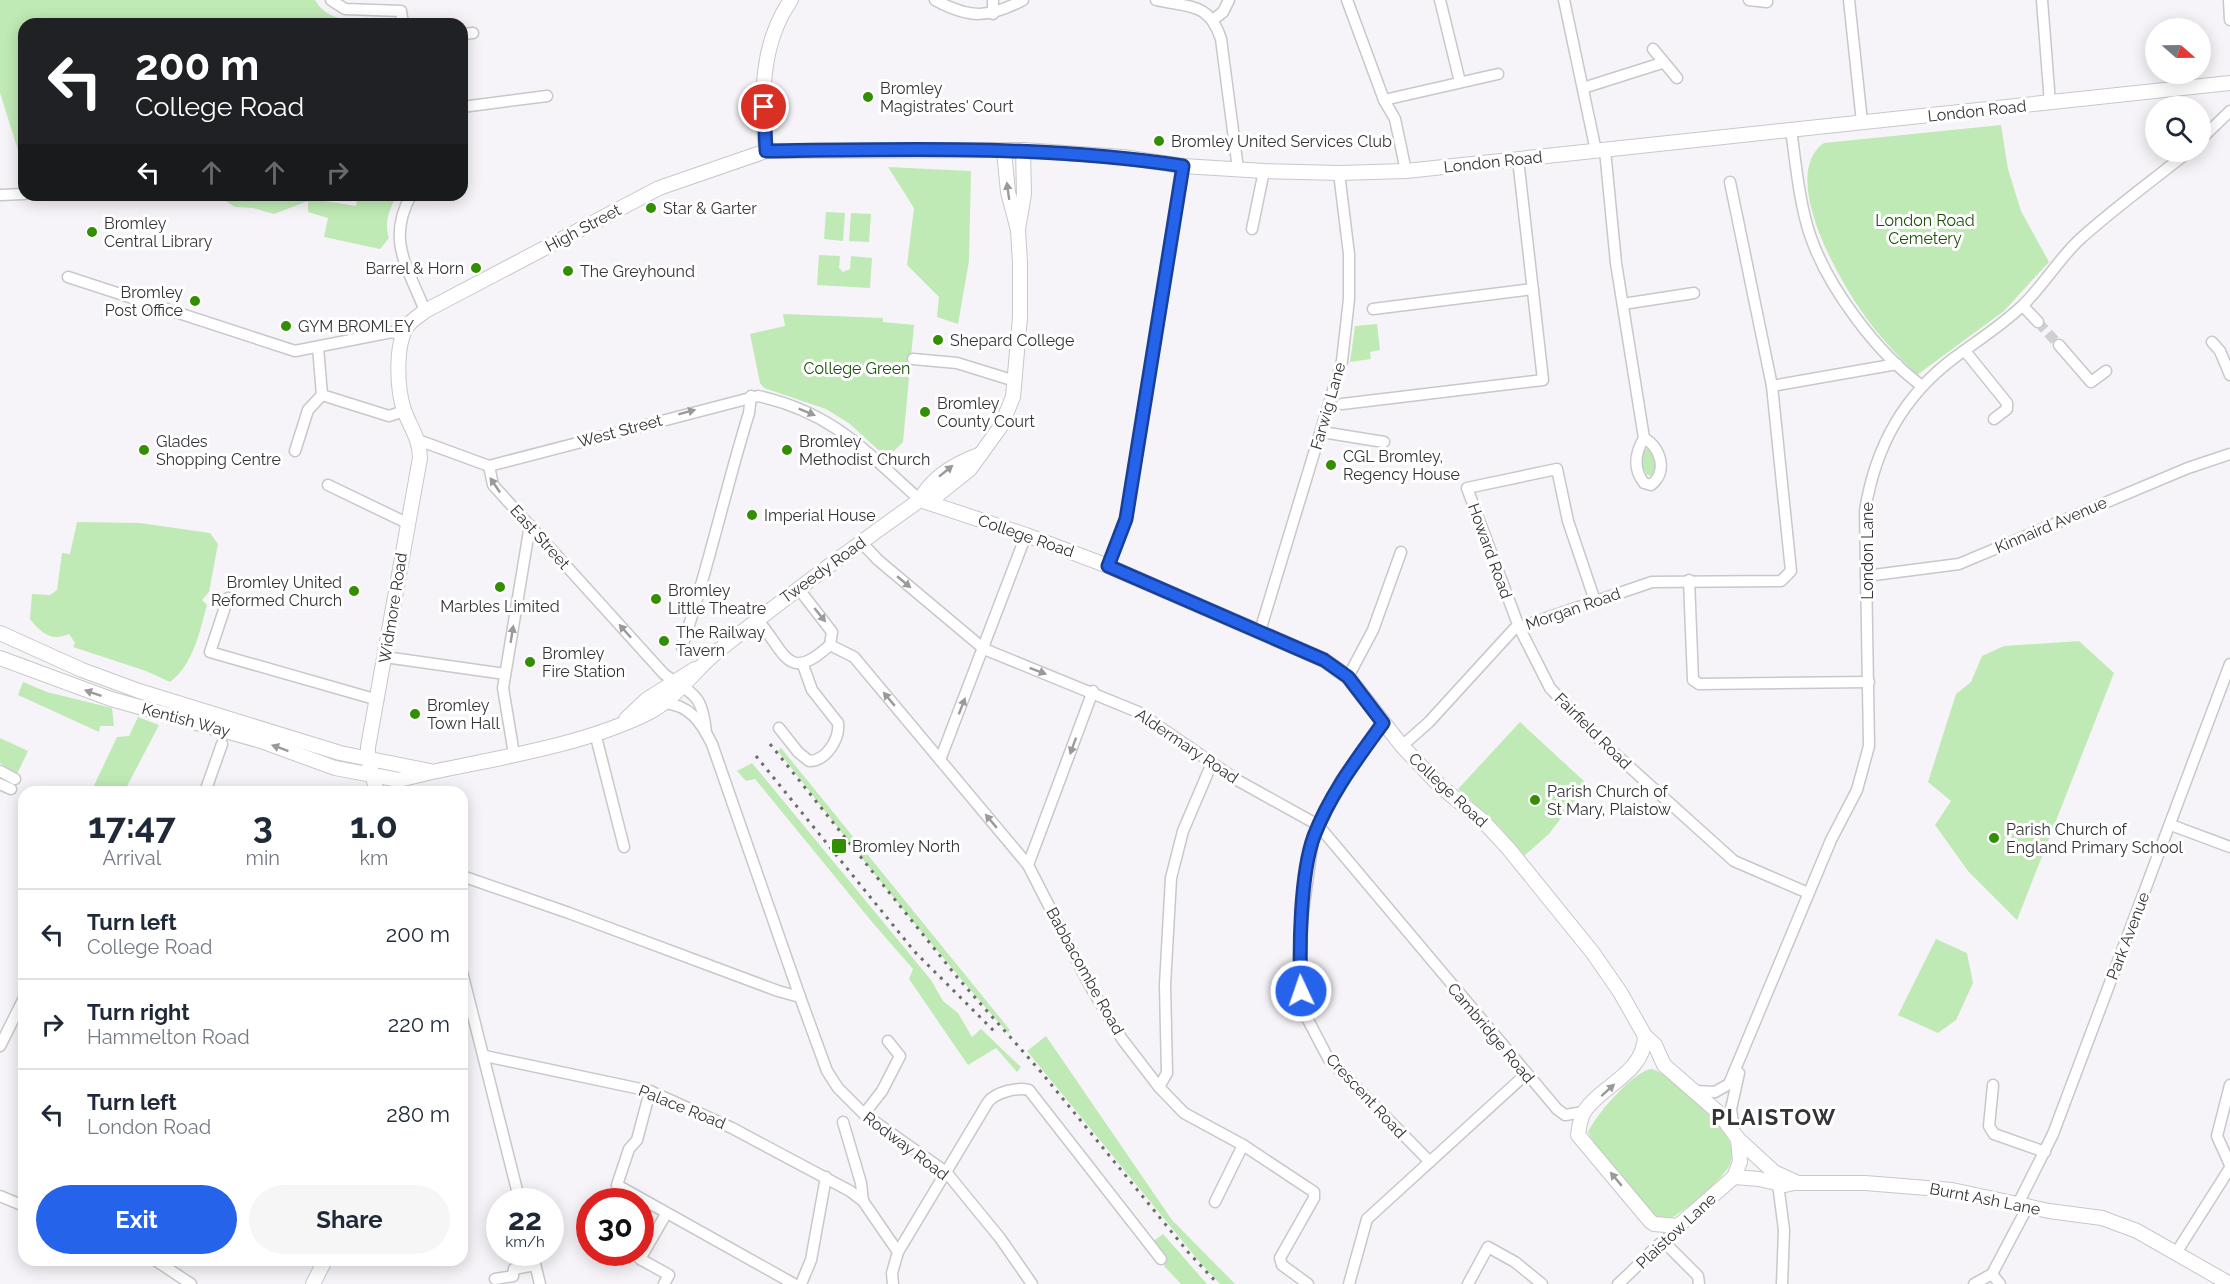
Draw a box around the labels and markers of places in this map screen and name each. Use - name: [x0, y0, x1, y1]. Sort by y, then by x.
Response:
- place label: Bromley Magistrates' Court: [880, 79, 1014, 116]
- pin: [738, 81, 789, 132]
- marker: Bromley Magistrates' Court: [861, 90, 875, 104]
- place label: Bromley United Services Club: [1171, 132, 1392, 151]
- marker: Bromley United Services Club: [1152, 134, 1166, 148]
- place label: Star & Garter: [663, 199, 757, 218]
- marker: Star & Garter: [644, 201, 658, 215]
- place label: Bromley Central Library: [104, 214, 213, 251]
- marker: Bromley Central Library: [85, 225, 99, 239]
- place label: Barrel & Horn: [365, 259, 464, 278]
- marker: Barrel & Horn: [469, 261, 483, 275]
- place label: The Greyhound: [580, 262, 695, 281]
- marker: The Greyhound: [561, 264, 575, 278]
- place label: Bromley Post Office: [105, 283, 183, 320]
- marker: Bromley Post Office: [188, 294, 202, 308]
- place label: GYM BROMLEY: [298, 317, 415, 336]
- marker: GYM BROMLEY: [279, 319, 293, 333]
- place label: Shepard College: [950, 331, 1074, 350]
- marker: Shepard College: [931, 333, 945, 347]
- place label: Bromley County Court: [937, 394, 1036, 431]
- marker: Bromley County Court: [918, 405, 932, 419]
- place label: Glades Shopping Centre: [156, 432, 281, 469]
- place label: Bromley Methodist Church: [799, 432, 930, 469]
- marker: Glades Shopping Centre: [137, 443, 151, 457]
- marker: Bromley Methodist Church: [780, 443, 794, 457]
- place label: CGL Bromley, Regency House: [1343, 447, 1460, 484]
- marker: CGL Bromley, Regency House: [1324, 458, 1338, 472]
- place label: Imperial House: [764, 506, 876, 525]
- marker: Imperial House: [745, 508, 759, 522]
- place label: Bromley United Reformed Church: [211, 573, 342, 610]
- marker: Marbles Limited: [493, 580, 507, 594]
- place label: Bromley Little Theatre: [668, 581, 766, 618]
- marker: Bromley United Reformed Church: [347, 584, 361, 598]
- marker: Bromley Little Theatre: [649, 592, 663, 606]
- place label: Marbles Limited: [440, 597, 560, 616]
- place label: The Railway Tavern: [676, 623, 765, 660]
- marker: The Railway Tavern: [657, 634, 671, 648]
- place label: Bromley Fire Station: [542, 644, 625, 681]
- marker: Bromley Fire Station: [523, 655, 537, 669]
- place label: Bromley Town Hall: [427, 696, 500, 733]
- marker: Bromley Town Hall: [408, 707, 422, 721]
- place label: Parish Church of St Mary, Plaistow: [1547, 782, 1671, 819]
- marker: Parish Church of St Mary, Plaistow: [1528, 793, 1542, 807]
- place label: Parish Church of England Primary School: [2006, 820, 2184, 857]
- marker: Parish Church of England Primary School: [1987, 831, 2001, 845]
- marker: Bromley North: [830, 837, 848, 855]
- place label: Bromley North: [852, 837, 960, 856]

